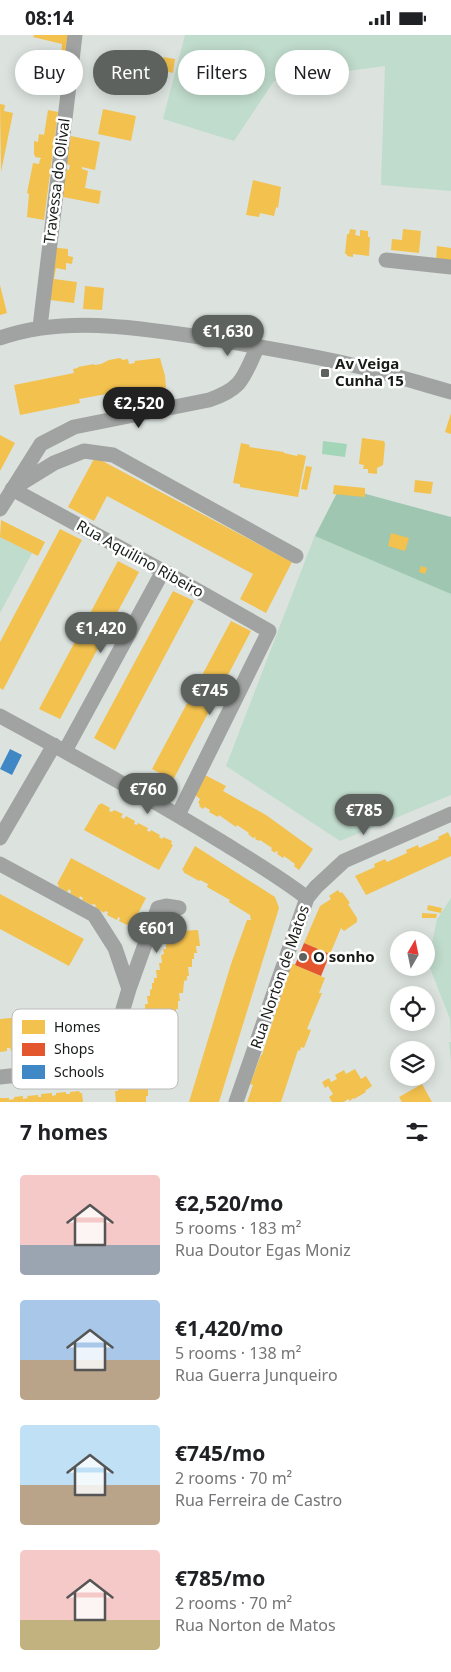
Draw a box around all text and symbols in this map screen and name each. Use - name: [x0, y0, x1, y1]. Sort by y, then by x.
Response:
- text: 08:14: [25, 5, 74, 31]
- chip: Buy: [15, 50, 83, 95]
- chip: Rent: [93, 50, 168, 95]
- chip: Filters: [178, 50, 265, 95]
- chip: New: [275, 50, 349, 95]
- street label: Travessa do Olival: [38, 117, 74, 245]
- pin: €1,630: [187, 315, 269, 357]
- text: €1,630: [203, 320, 253, 342]
- place label: Av Veiga Cunha 15: [335, 353, 404, 390]
- marker: Av Veiga Cunha 15: [319, 367, 331, 379]
- pin: €2,520: [98, 387, 180, 429]
- text: €2,520: [114, 392, 164, 414]
- street label: Rua Aquilino Ribeiro: [73, 515, 208, 601]
- pin: €1,420: [60, 611, 142, 654]
- text: €1,420: [76, 617, 126, 639]
- pin: €745: [180, 673, 240, 716]
- text: €745: [192, 679, 228, 701]
- pin: €760: [118, 773, 178, 815]
- text: €760: [130, 778, 166, 800]
- pin: €785: [334, 793, 394, 836]
- text: €785: [346, 799, 382, 821]
- street label: Rua Norton de Matos: [245, 902, 313, 1051]
- pin: €601: [127, 911, 187, 954]
- text: €601: [139, 917, 175, 939]
- north arrow: [390, 931, 435, 976]
- map controls: [390, 931, 435, 1086]
- place label: O sonho: [313, 946, 375, 966]
- marker: O sonho: [297, 951, 309, 963]
- button: locate: [390, 986, 435, 1031]
- legend: [12, 1009, 178, 1089]
- text: Homes: [54, 1017, 101, 1036]
- text: Shops: [54, 1039, 94, 1058]
- button: layers: [390, 1041, 435, 1086]
- text: Schools: [54, 1062, 105, 1081]
- text: 7 homes: [20, 1118, 108, 1146]
- icon: filters: [403, 1118, 431, 1146]
- text: €2,520/mo: [175, 1189, 283, 1217]
- icon: home: [60, 1195, 120, 1255]
- text: 5 rooms · 183 m²: [175, 1217, 301, 1239]
- text: Rua Doutor Egas Moniz: [175, 1239, 351, 1261]
- text: €1,420/mo: [175, 1314, 283, 1342]
- icon: home: [60, 1320, 120, 1380]
- text: 5 rooms · 138 m²: [175, 1342, 301, 1364]
- text: Rua Guerra Junqueiro: [175, 1364, 338, 1386]
- text: €745/mo: [175, 1439, 265, 1467]
- icon: home: [60, 1445, 120, 1505]
- text: 2 rooms · 70 m²: [175, 1467, 292, 1489]
- text: Rua Ferreira de Castro: [175, 1489, 342, 1511]
- text: €785/mo: [175, 1564, 265, 1592]
- icon: home: [60, 1570, 120, 1630]
- text: 2 rooms · 70 m²: [175, 1592, 292, 1614]
- text: Rua Norton de Matos: [175, 1614, 336, 1636]

